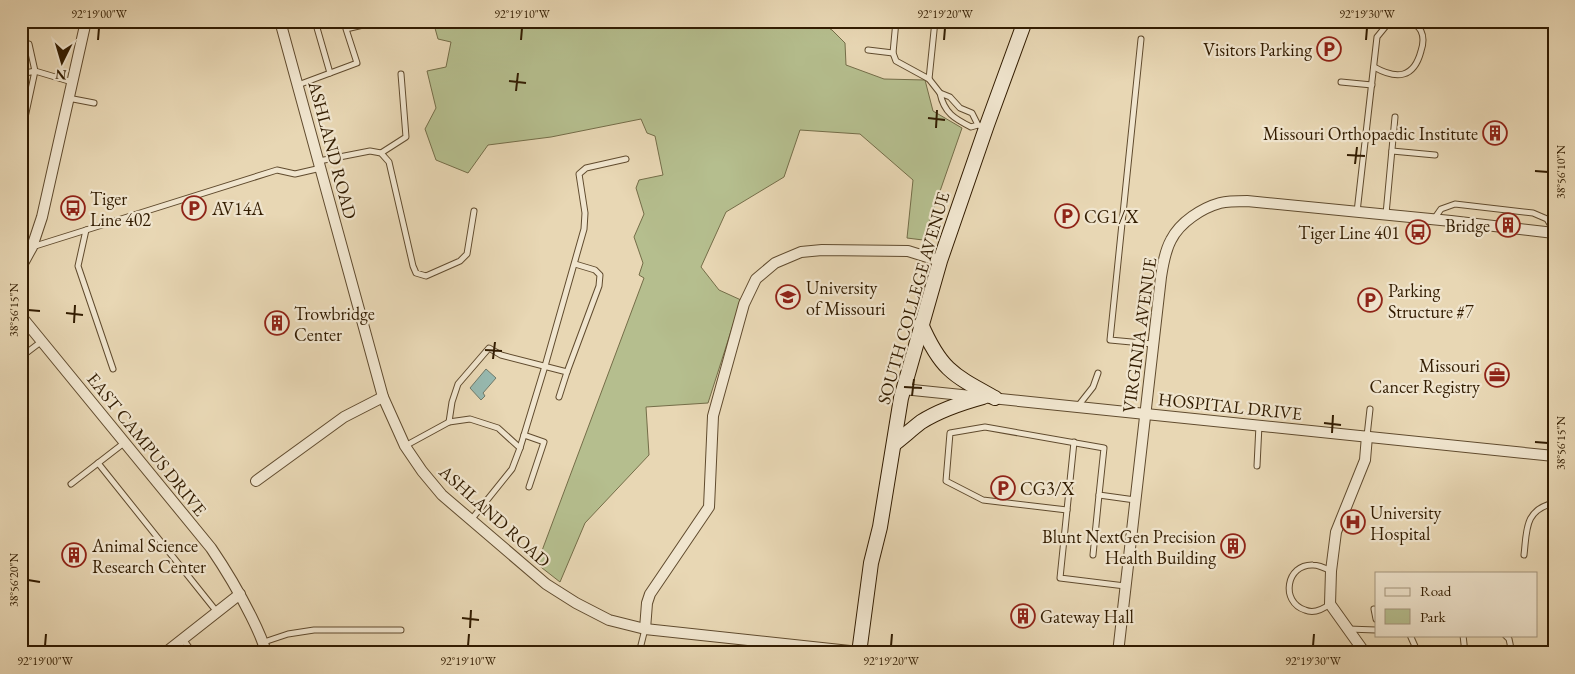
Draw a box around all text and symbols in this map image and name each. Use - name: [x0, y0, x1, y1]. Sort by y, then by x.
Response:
- text: 92°19'00"W: [71, 6, 128, 22]
- text: 92°19'10"W: [494, 6, 551, 22]
- text: 92°19'20"W: [917, 6, 974, 22]
- text: 92°19'30"W: [1339, 6, 1396, 22]
- parking icon: Visitors Parking: [1316, 36, 1342, 62]
- north arrow: [38, 38, 88, 88]
- place label: Visitors Parking: [1203, 38, 1312, 61]
- text: N: [54, 65, 67, 84]
- street label: ASHLAND ROAD: [303, 78, 362, 221]
- building icon: Missouri Orthopaedic Institute: [1482, 120, 1508, 146]
- place label: Missouri Orthopaedic Institute: [1263, 122, 1478, 145]
- text: 38°56'10"N: [1553, 145, 1569, 199]
- place label: Tiger Line 402: [90, 187, 151, 231]
- street label: SOUTH COLLEGE AVENUE: [872, 189, 954, 407]
- bus stop icon: Tiger Line 402: [60, 195, 86, 221]
- parking icon: AV14A: [181, 195, 207, 221]
- place label: AV14A: [211, 197, 264, 220]
- parking icon: CG1/X: [1054, 203, 1080, 229]
- place label: CG1/X: [1084, 205, 1139, 228]
- building icon: Bridge: [1495, 212, 1521, 238]
- place label: Bridge: [1445, 214, 1490, 237]
- bus stop icon: Tiger Line 401: [1405, 219, 1431, 245]
- place label: Tiger Line 401: [1298, 221, 1400, 244]
- street label: VIRGINIA AVENUE: [1117, 256, 1161, 414]
- place label: University of Missouri: [806, 276, 886, 320]
- place label: Parking Structure #7: [1388, 279, 1474, 323]
- text: 38°56'15"N: [6, 283, 22, 337]
- school or university icon: University of Missouri: [775, 284, 801, 310]
- parking icon: Parking Structure #7: [1357, 287, 1383, 313]
- place label: Trowbridge Center: [294, 302, 375, 346]
- building icon: Trowbridge Center: [264, 310, 290, 336]
- place label: Missouri Cancer Registry: [1369, 354, 1481, 398]
- office icon: Missouri Cancer Registry: [1484, 362, 1510, 388]
- street label: EAST CAMPUS DRIVE: [82, 368, 212, 520]
- street label: HOSPITAL DRIVE: [1157, 387, 1303, 425]
- text: 38°56'15"N: [1553, 416, 1569, 470]
- street label: ASHLAND ROAD: [434, 459, 555, 572]
- parking icon: CG3/X: [990, 475, 1016, 501]
- place label: CG3/X: [1020, 477, 1075, 500]
- place label: University Hospital: [1370, 501, 1442, 545]
- hospital icon: University Hospital: [1340, 509, 1366, 535]
- place label: Blunt NextGen Precision Health Building: [1042, 525, 1216, 569]
- building icon: Blunt NextGen Precision Health Building: [1220, 533, 1246, 559]
- place label: Animal Science Research Center: [91, 534, 206, 578]
- building icon: Animal Science Research Center: [61, 542, 87, 568]
- text: 38°56'20"N: [6, 553, 22, 607]
- legend: [1375, 572, 1538, 636]
- text: Road: [1420, 581, 1452, 600]
- building icon: Gateway Hall: [1010, 603, 1036, 629]
- place label: Gateway Hall: [1040, 605, 1134, 628]
- text: Park: [1420, 607, 1447, 626]
- text: 92°19'00"W: [17, 653, 74, 669]
- text: 92°19'10"W: [440, 653, 497, 669]
- text: 92°19'20"W: [863, 653, 920, 669]
- text: 92°19'30"W: [1285, 653, 1342, 669]

